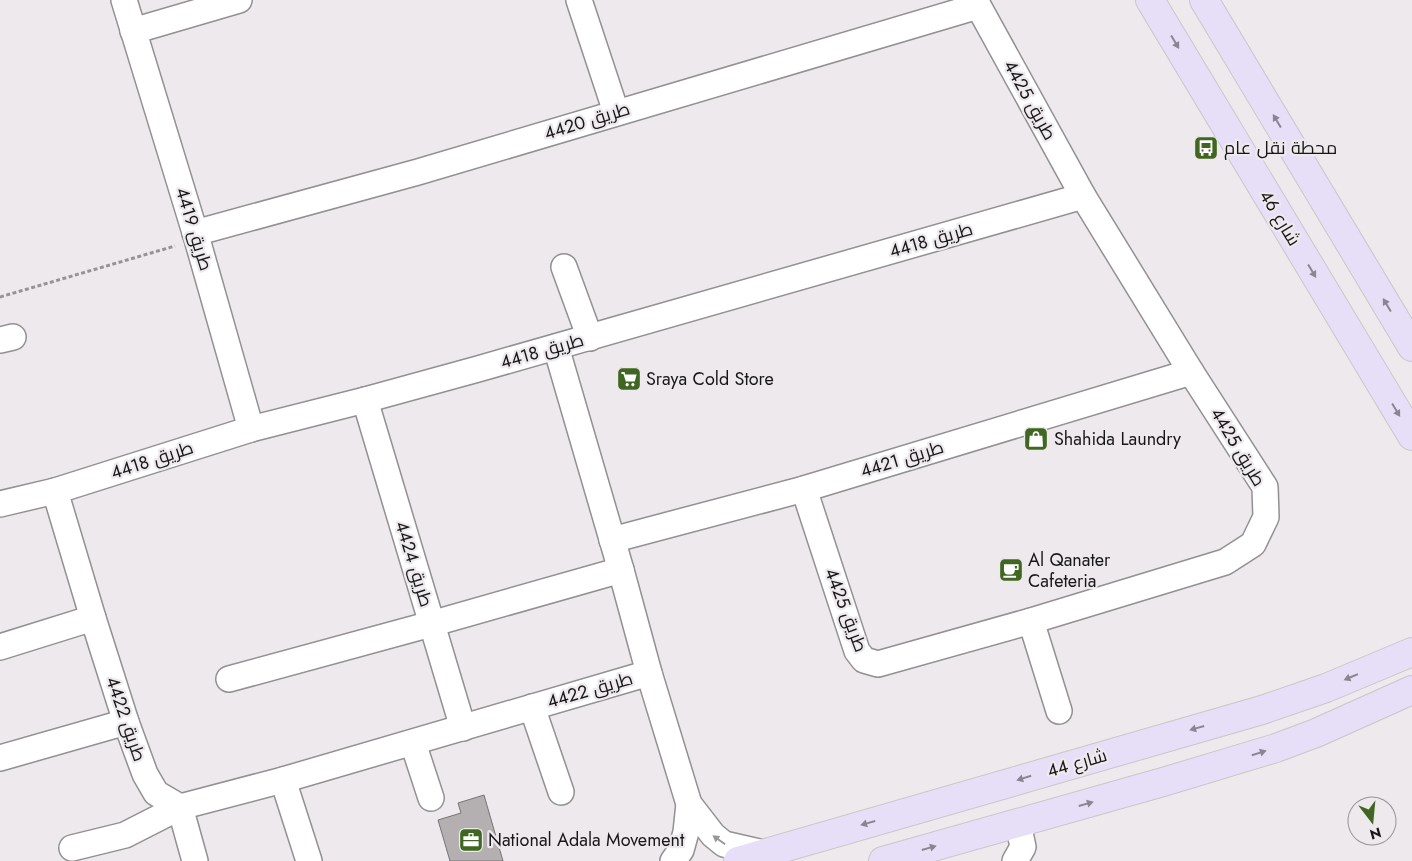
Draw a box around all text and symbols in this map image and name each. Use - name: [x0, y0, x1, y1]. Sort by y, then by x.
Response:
- one-way arrow: [1170, 35, 1179, 48]
- street label: طريق 4425: [997, 55, 1063, 145]
- street label: طريق 4420: [541, 96, 633, 146]
- one-way arrow: [1272, 114, 1281, 127]
- bus stop icon: محطة نقل عام: [1193, 135, 1219, 161]
- place label: محطة نقل عام: [1224, 135, 1337, 161]
- street label: طريق 4419: [169, 184, 219, 274]
- street label: شارع 46: [1253, 185, 1307, 251]
- street label: طريق 4418: [886, 216, 976, 264]
- one-way arrow: [1308, 265, 1317, 278]
- one-way arrow: [1383, 299, 1392, 312]
- street label: طريق 4418: [497, 327, 587, 375]
- supermarket icon: Sraya Cold Store: [616, 366, 642, 392]
- place label: Sraya Cold Store: [646, 366, 774, 392]
- street label: طريق 4425: [1204, 403, 1272, 491]
- one-way arrow: [1392, 404, 1401, 417]
- shop icon: Shahida Laundry: [1023, 426, 1049, 452]
- place label: Shahida Laundry: [1054, 426, 1181, 452]
- street label: طريق 4418: [107, 434, 197, 486]
- street label: طريق 4421: [857, 434, 947, 484]
- street label: طريق 4424: [389, 518, 439, 610]
- place label: Al Qanater Cafeteria: [1028, 547, 1111, 594]
- cafe icon: Al Qanater Cafeteria: [998, 557, 1024, 583]
- street label: طريق 4425: [818, 564, 874, 656]
- street label: طريق 4422: [544, 665, 636, 715]
- street label: طريق 4422: [99, 673, 153, 765]
- one-way arrow: [1344, 674, 1358, 682]
- one-way arrow: [1189, 725, 1204, 733]
- street label: شارع 44: [1044, 742, 1110, 784]
- one-way arrow: [1251, 749, 1266, 757]
- one-way arrow: [1016, 775, 1031, 783]
- north arrow: [1347, 796, 1397, 846]
- one-way arrow: [1078, 799, 1093, 807]
- one-way arrow: [860, 820, 875, 828]
- text: N: [1367, 822, 1384, 845]
- office icon: National Adala Movement: [458, 827, 484, 853]
- place label: National Adala Movement: [488, 827, 685, 853]
- one-way arrow: [712, 835, 726, 844]
- one-way arrow: [922, 843, 937, 851]

